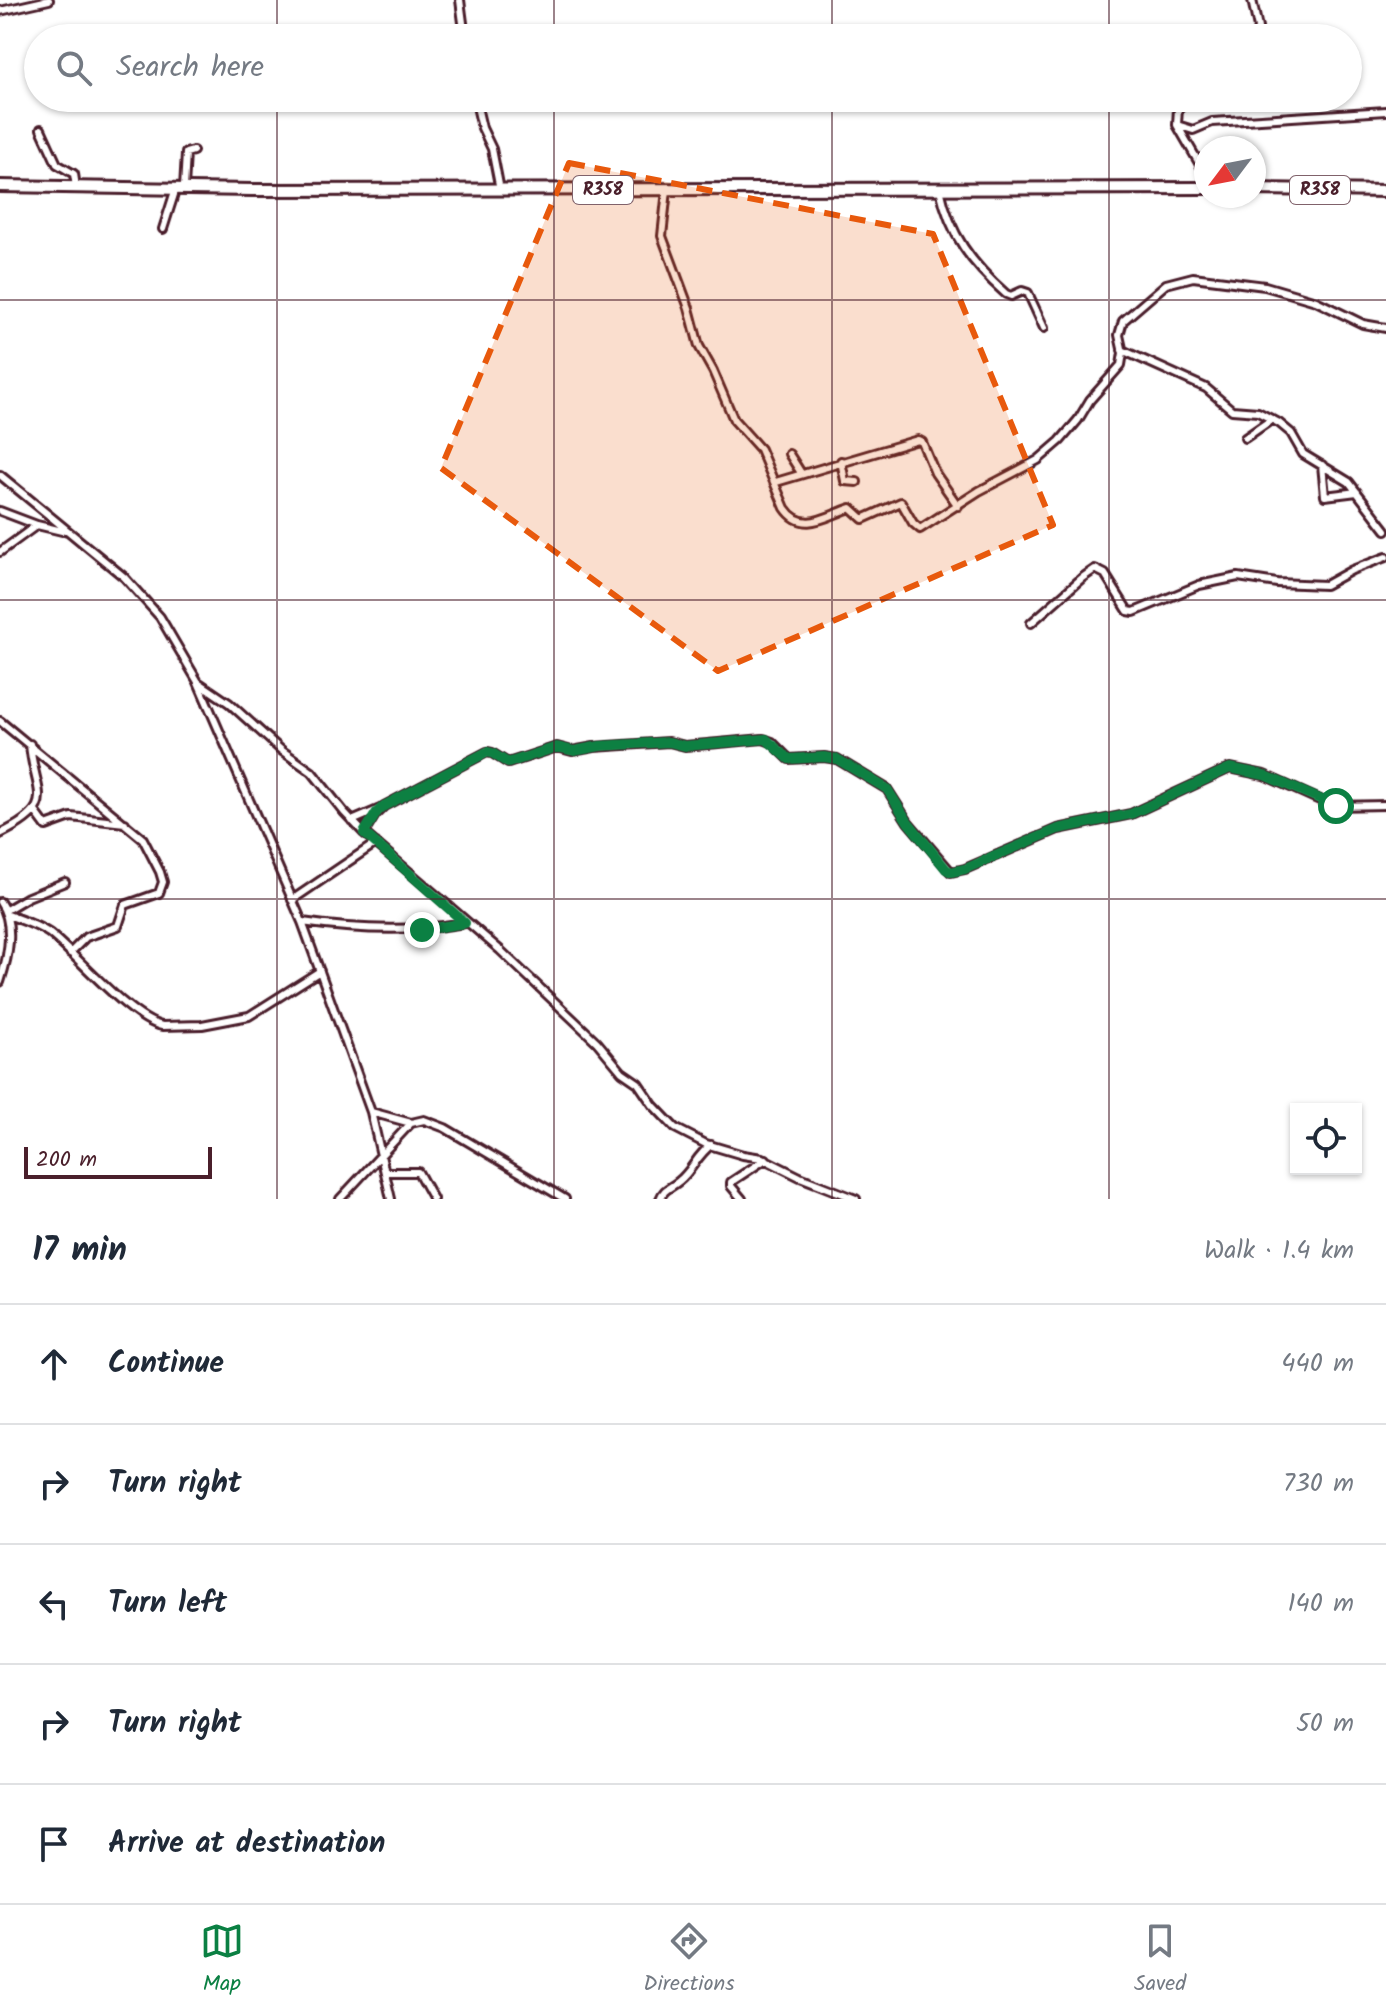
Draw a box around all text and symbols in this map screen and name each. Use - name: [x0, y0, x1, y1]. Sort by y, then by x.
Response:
- search box: [24, 24, 1362, 112]
- text: Search here: [116, 44, 264, 92]
- icon: search: [52, 46, 96, 90]
- north arrow: [1194, 136, 1266, 208]
- road number: R358: [573, 176, 633, 204]
- road number: R358: [1290, 176, 1350, 204]
- route start: [1318, 788, 1354, 824]
- route end: [404, 912, 440, 948]
- map controls: [1290, 1103, 1362, 1175]
- button: locate: [1290, 1103, 1362, 1175]
- scale bar: [24, 1143, 212, 1179]
- text: 200 m: [36, 1143, 97, 1178]
- text: 17 min: [32, 1224, 127, 1278]
- text: Walk · 1.4 km: [1204, 1230, 1354, 1272]
- text: Continue: [108, 1340, 224, 1388]
- icon: ahead: [32, 1342, 76, 1386]
- text: 440 m: [1281, 1343, 1354, 1385]
- text: Turn right: [108, 1460, 241, 1508]
- icon: right: [32, 1462, 76, 1506]
- text: 730 m: [1283, 1463, 1354, 1505]
- text: Turn left: [108, 1580, 227, 1628]
- icon: left: [32, 1582, 76, 1626]
- text: 140 m: [1287, 1583, 1354, 1625]
- text: Turn right: [108, 1700, 241, 1748]
- icon: right: [32, 1702, 76, 1746]
- text: 50 m: [1296, 1703, 1354, 1745]
- text: Arrive at destination: [108, 1820, 385, 1868]
- icon: arrive: [32, 1822, 76, 1866]
- tab: Map: [200, 1919, 244, 2002]
- tab: Directions: [643, 1919, 735, 2002]
- tab: Saved: [1134, 1919, 1186, 2002]

